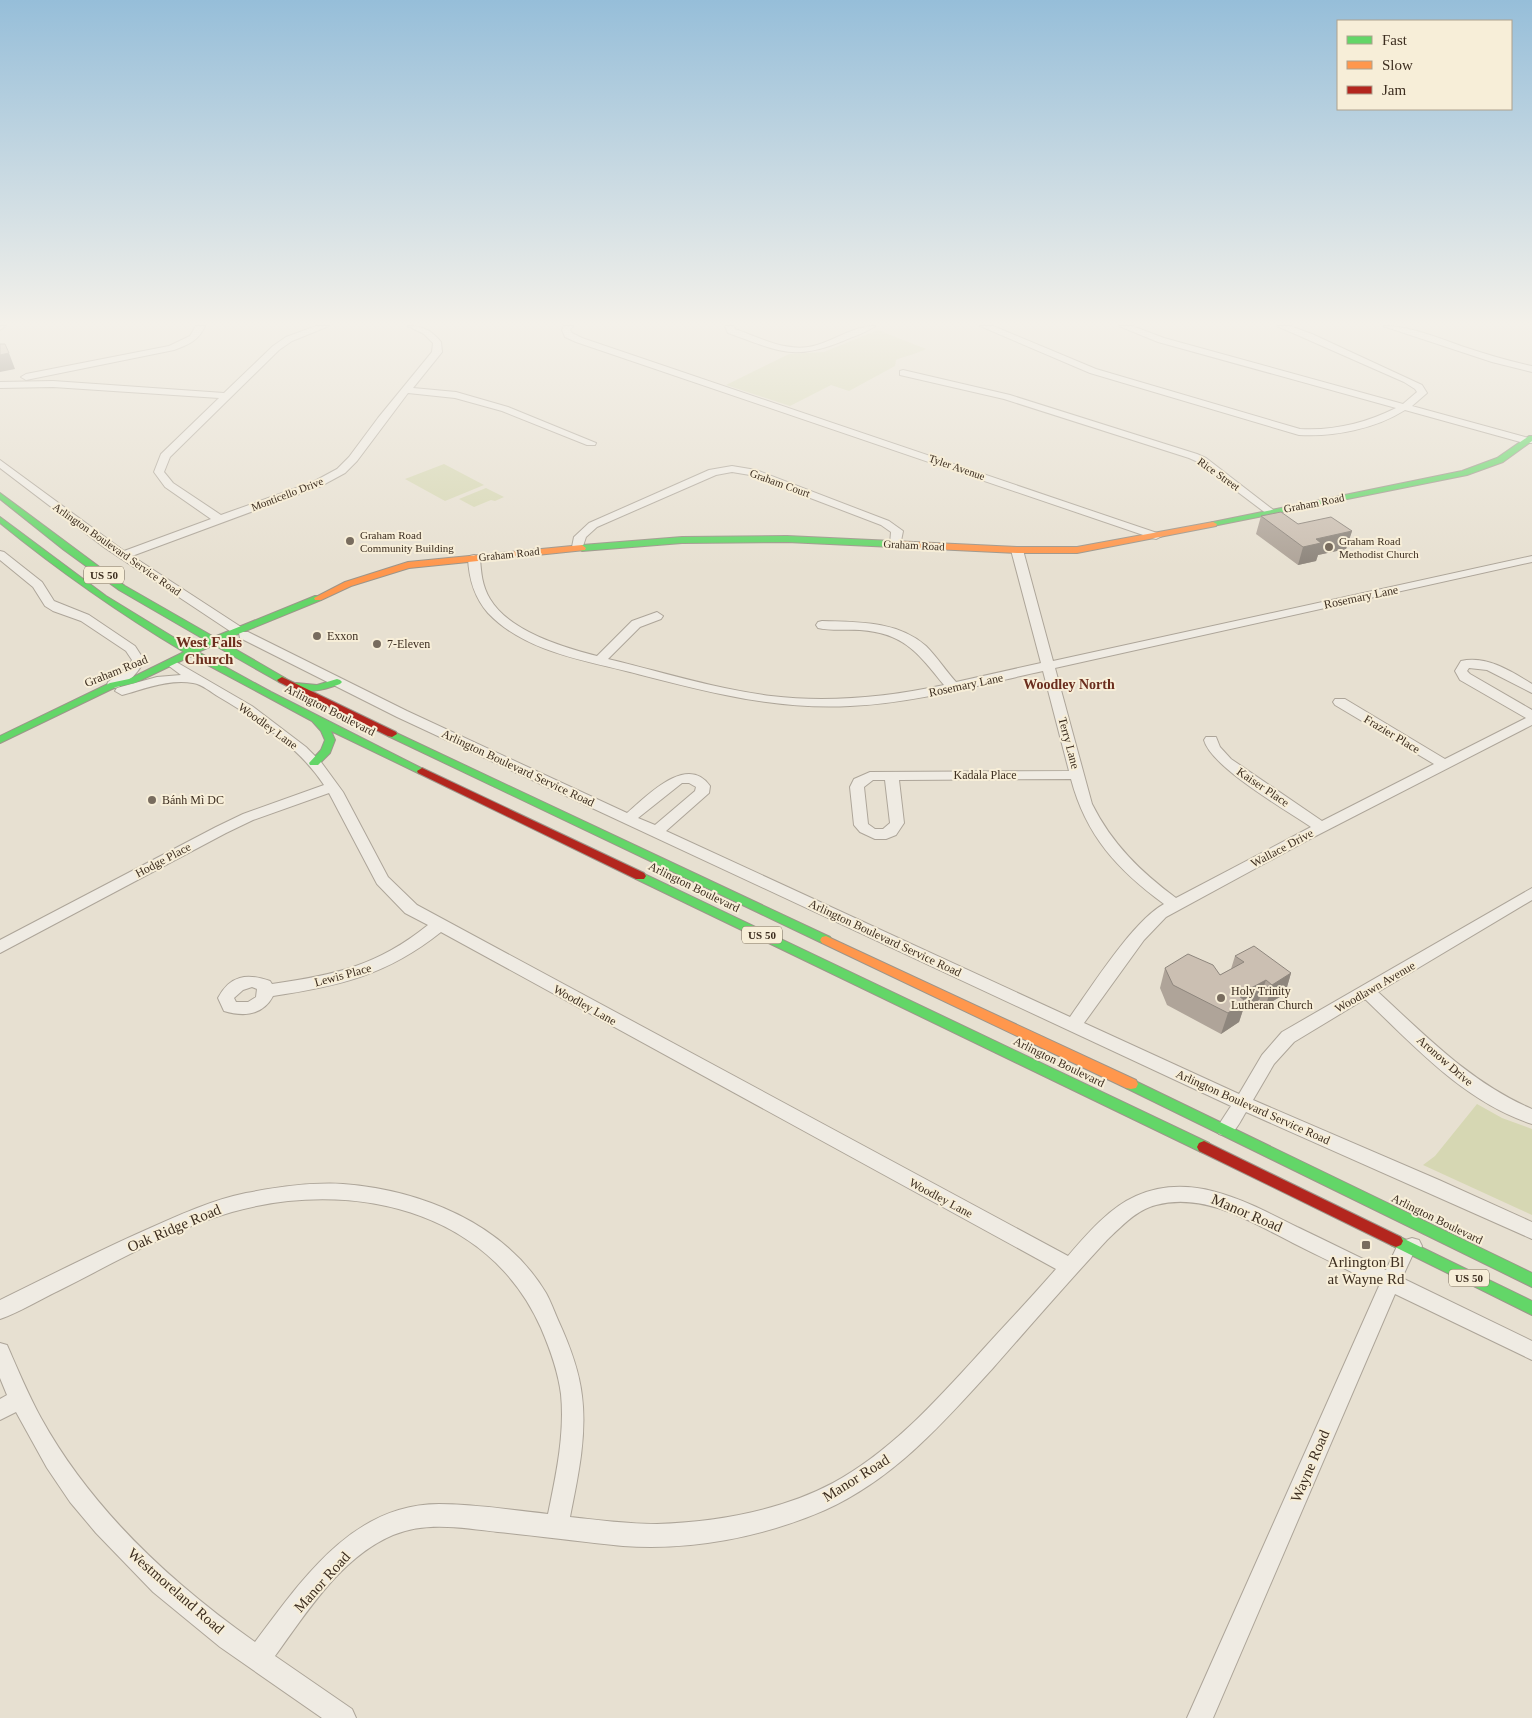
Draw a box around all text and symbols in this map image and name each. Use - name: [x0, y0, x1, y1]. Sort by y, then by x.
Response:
- legend: [1337, 20, 1512, 110]
- text: Fast: [1382, 32, 1408, 48]
- text: Slow: [1382, 57, 1413, 73]
- text: Jam: [1382, 82, 1406, 98]
- street label: Tyler Avenue: [927, 452, 987, 482]
- street label: Rice Street: [1196, 455, 1242, 493]
- street label: Graham Court: [748, 467, 812, 499]
- street label: Monticello Drive: [249, 475, 325, 513]
- street label: Graham Road: [1283, 491, 1346, 515]
- street label: Arlington Boulevard Service Road: [51, 500, 184, 598]
- place label: Graham Road Community Building: [360, 529, 454, 554]
- marker: Graham Road Community Building: [344, 535, 356, 547]
- place label: Graham Road Methodist Church: [1339, 535, 1419, 560]
- street label: Graham Road: [883, 537, 945, 553]
- marker: Graham Road Methodist Church: [1323, 541, 1335, 553]
- street label: Graham Road: [478, 545, 541, 563]
- road number: US 50: [84, 566, 124, 584]
- street label: Rosemary Lane: [1323, 582, 1399, 612]
- place label: Exxon: [327, 629, 358, 643]
- marker: Exxon: [311, 630, 323, 642]
- district label: West Falls Church: [176, 634, 242, 667]
- place label: 7-Eleven: [387, 637, 430, 651]
- marker: 7-Eleven: [371, 638, 383, 650]
- street label: Graham Road: [82, 652, 150, 690]
- street label: Rosemary Lane: [928, 670, 1004, 700]
- district label: Woodley North: [1023, 677, 1115, 692]
- street label: Arlington Boulevard: [282, 681, 378, 739]
- street label: Woodley Lane: [236, 700, 300, 752]
- street label: Frazier Place: [1361, 712, 1423, 756]
- street label: Terry Lane: [1055, 716, 1083, 770]
- street label: Arlington Boulevard Service Road: [439, 726, 597, 810]
- street label: Kaiser Place: [1234, 764, 1292, 810]
- street label: Kadala Place: [954, 768, 1016, 782]
- place label: Bánh Mì DC: [162, 793, 224, 807]
- marker: Bánh Mì DC: [146, 794, 158, 806]
- street label: Wallace Drive: [1248, 826, 1316, 870]
- street label: Hodge Place: [133, 840, 193, 880]
- street label: Arlington Boulevard: [646, 859, 742, 915]
- street label: Arlington Boulevard Service Road: [806, 896, 964, 980]
- road number: US 50: [742, 926, 782, 944]
- street label: Woodlawn Avenue: [1332, 958, 1418, 1016]
- street label: Lewis Place: [313, 961, 373, 989]
- street label: Woodley Lane: [551, 982, 619, 1028]
- place label: Holy Trinity Lutheran Church: [1231, 984, 1313, 1012]
- marker: Holy Trinity Lutheran Church: [1215, 992, 1227, 1004]
- street label: Aronow Drive: [1414, 1033, 1476, 1089]
- street label: Arlington Boulevard: [1011, 1034, 1107, 1090]
- street label: Arlington Boulevard Service Road: [1174, 1067, 1332, 1147]
- street label: Woodley Lane: [907, 1175, 975, 1221]
- street label: Manor Road: [1209, 1191, 1285, 1235]
- street label: Arlington Boulevard: [1389, 1191, 1485, 1247]
- street label: Oak Ridge Road: [125, 1201, 224, 1255]
- marker: Arlington Bl at Wayne Rd: [1360, 1239, 1372, 1251]
- place label: Arlington Bl at Wayne Rd: [1328, 1254, 1405, 1287]
- road number: US 50: [1449, 1270, 1489, 1286]
- street label: Wayne Road: [1288, 1427, 1333, 1504]
- street label: Manor Road: [820, 1451, 893, 1505]
- street label: Westmoreland Road: [125, 1545, 228, 1637]
- street label: Manor Road: [291, 1548, 354, 1615]

